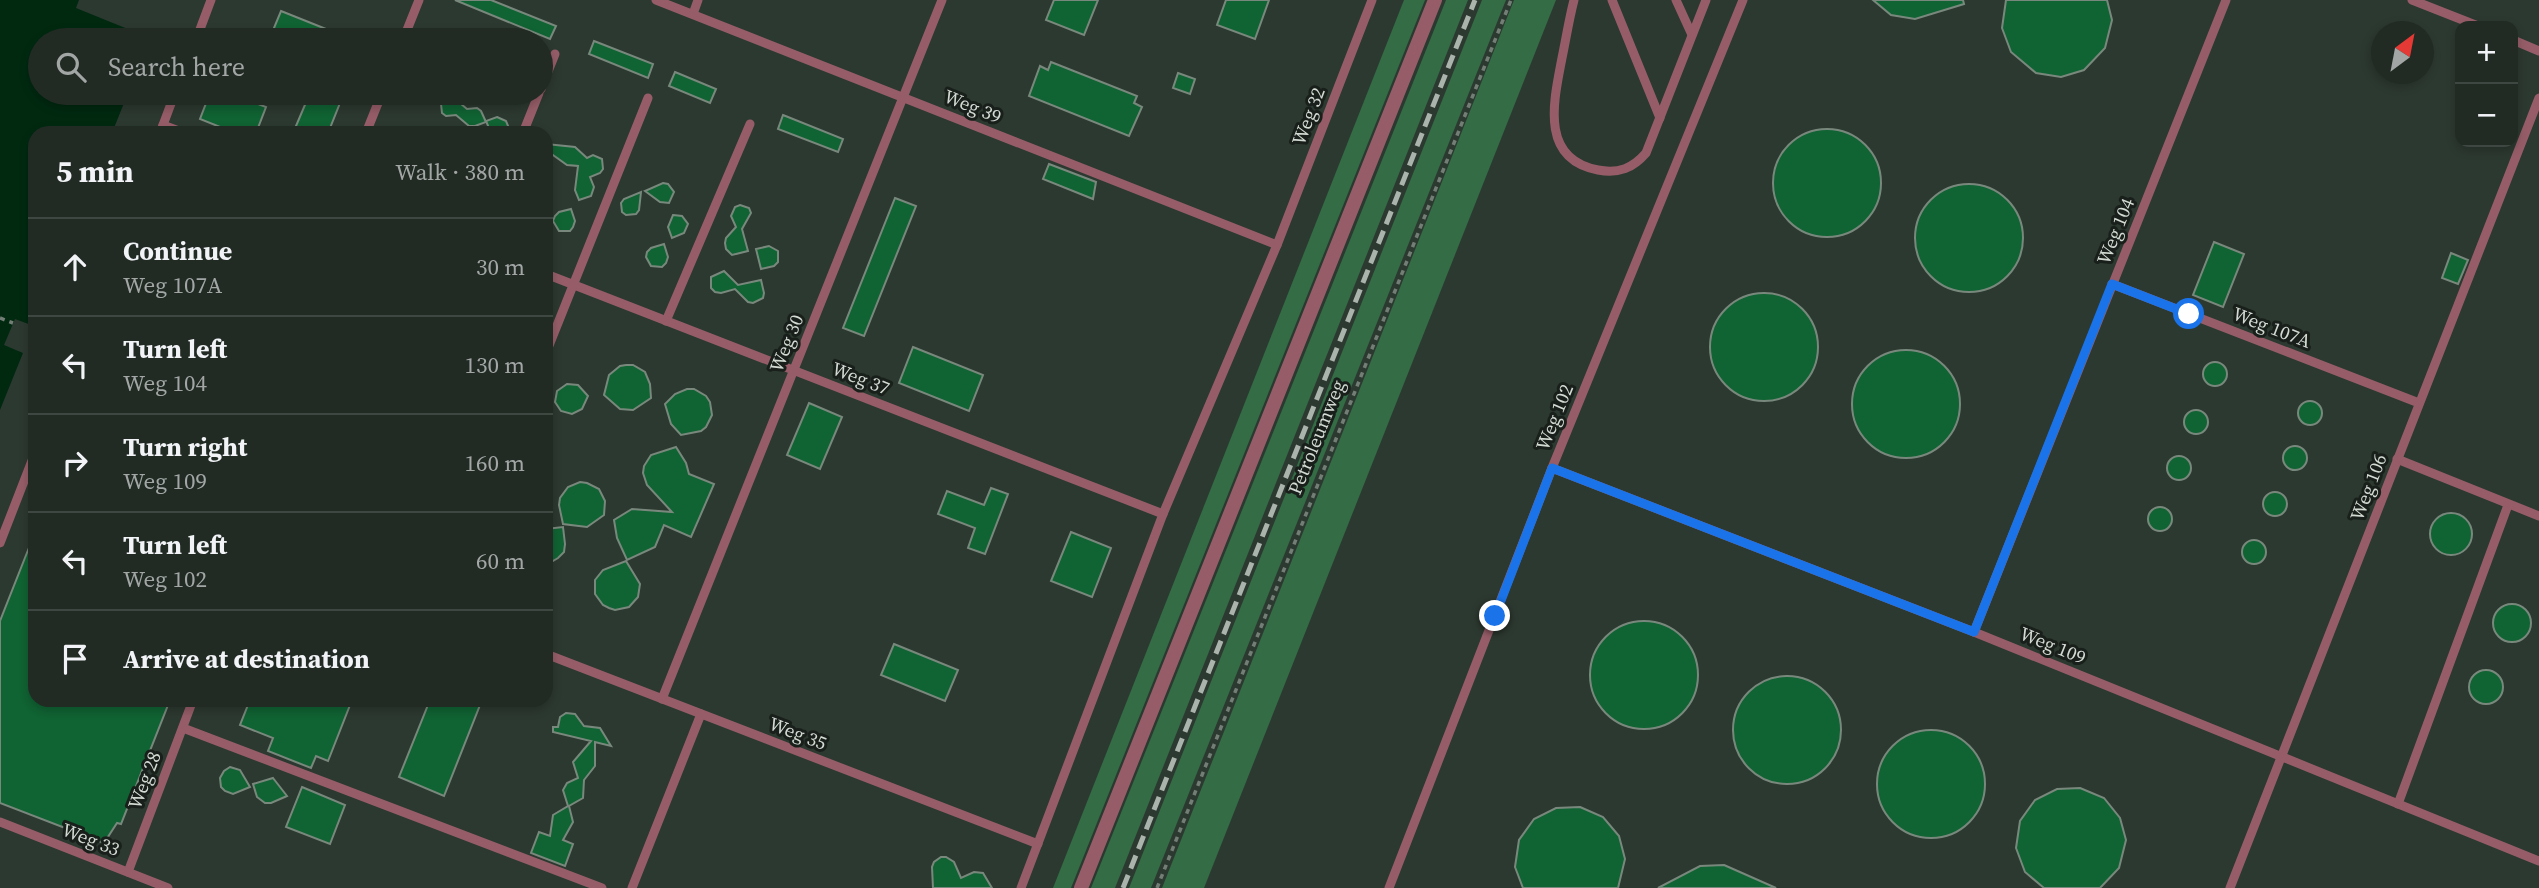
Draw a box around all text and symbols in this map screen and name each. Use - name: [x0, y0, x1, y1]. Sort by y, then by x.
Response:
- north arrow: [2371, 21, 2434, 84]
- map controls: [2455, 21, 2518, 147]
- button: +: [2455, 21, 2518, 84]
- search box: [28, 28, 553, 105]
- icon: search: [52, 48, 90, 86]
- text: Search here: [108, 49, 245, 85]
- street label: Weg 39: [940, 83, 1006, 129]
- street label: Weg 32: [1285, 83, 1331, 149]
- button: −: [2455, 84, 2518, 147]
- text: 5 min: [56, 151, 134, 192]
- text: Walk · 380 m: [395, 156, 525, 188]
- street label: Weg 104: [2090, 193, 2140, 268]
- text: Continue: [123, 233, 232, 269]
- icon: ahead: [56, 248, 94, 286]
- text: 30 m: [476, 251, 525, 283]
- text: Weg 107A: [123, 269, 222, 301]
- route start: [2173, 298, 2204, 329]
- street label: Weg 107A: [2229, 300, 2315, 354]
- street label: Weg 30: [763, 310, 809, 376]
- text: Turn left: [123, 331, 227, 367]
- icon: left: [56, 346, 94, 384]
- text: 130 m: [464, 349, 525, 381]
- street label: Weg 37: [828, 355, 894, 401]
- text: Weg 104: [123, 367, 207, 399]
- street label: Petroleumweg: [1281, 376, 1351, 498]
- street label: Weg 102: [1529, 380, 1579, 454]
- text: Turn right: [123, 429, 247, 465]
- icon: right: [56, 444, 94, 482]
- text: 160 m: [464, 447, 525, 479]
- street label: Weg 106: [2343, 450, 2393, 524]
- text: Weg 109: [123, 465, 207, 497]
- text: Turn left: [123, 527, 227, 563]
- icon: left: [56, 542, 94, 580]
- text: 60 m: [476, 545, 525, 577]
- text: Weg 102: [123, 563, 207, 595]
- route end: [1479, 600, 1510, 631]
- street label: Weg 109: [2016, 620, 2090, 670]
- icon: arrive: [56, 640, 94, 678]
- text: Arrive at destination: [123, 641, 370, 677]
- street label: Weg 35: [765, 710, 831, 756]
- street label: Weg 28: [121, 747, 167, 813]
- street label: Weg 33: [58, 816, 124, 862]

